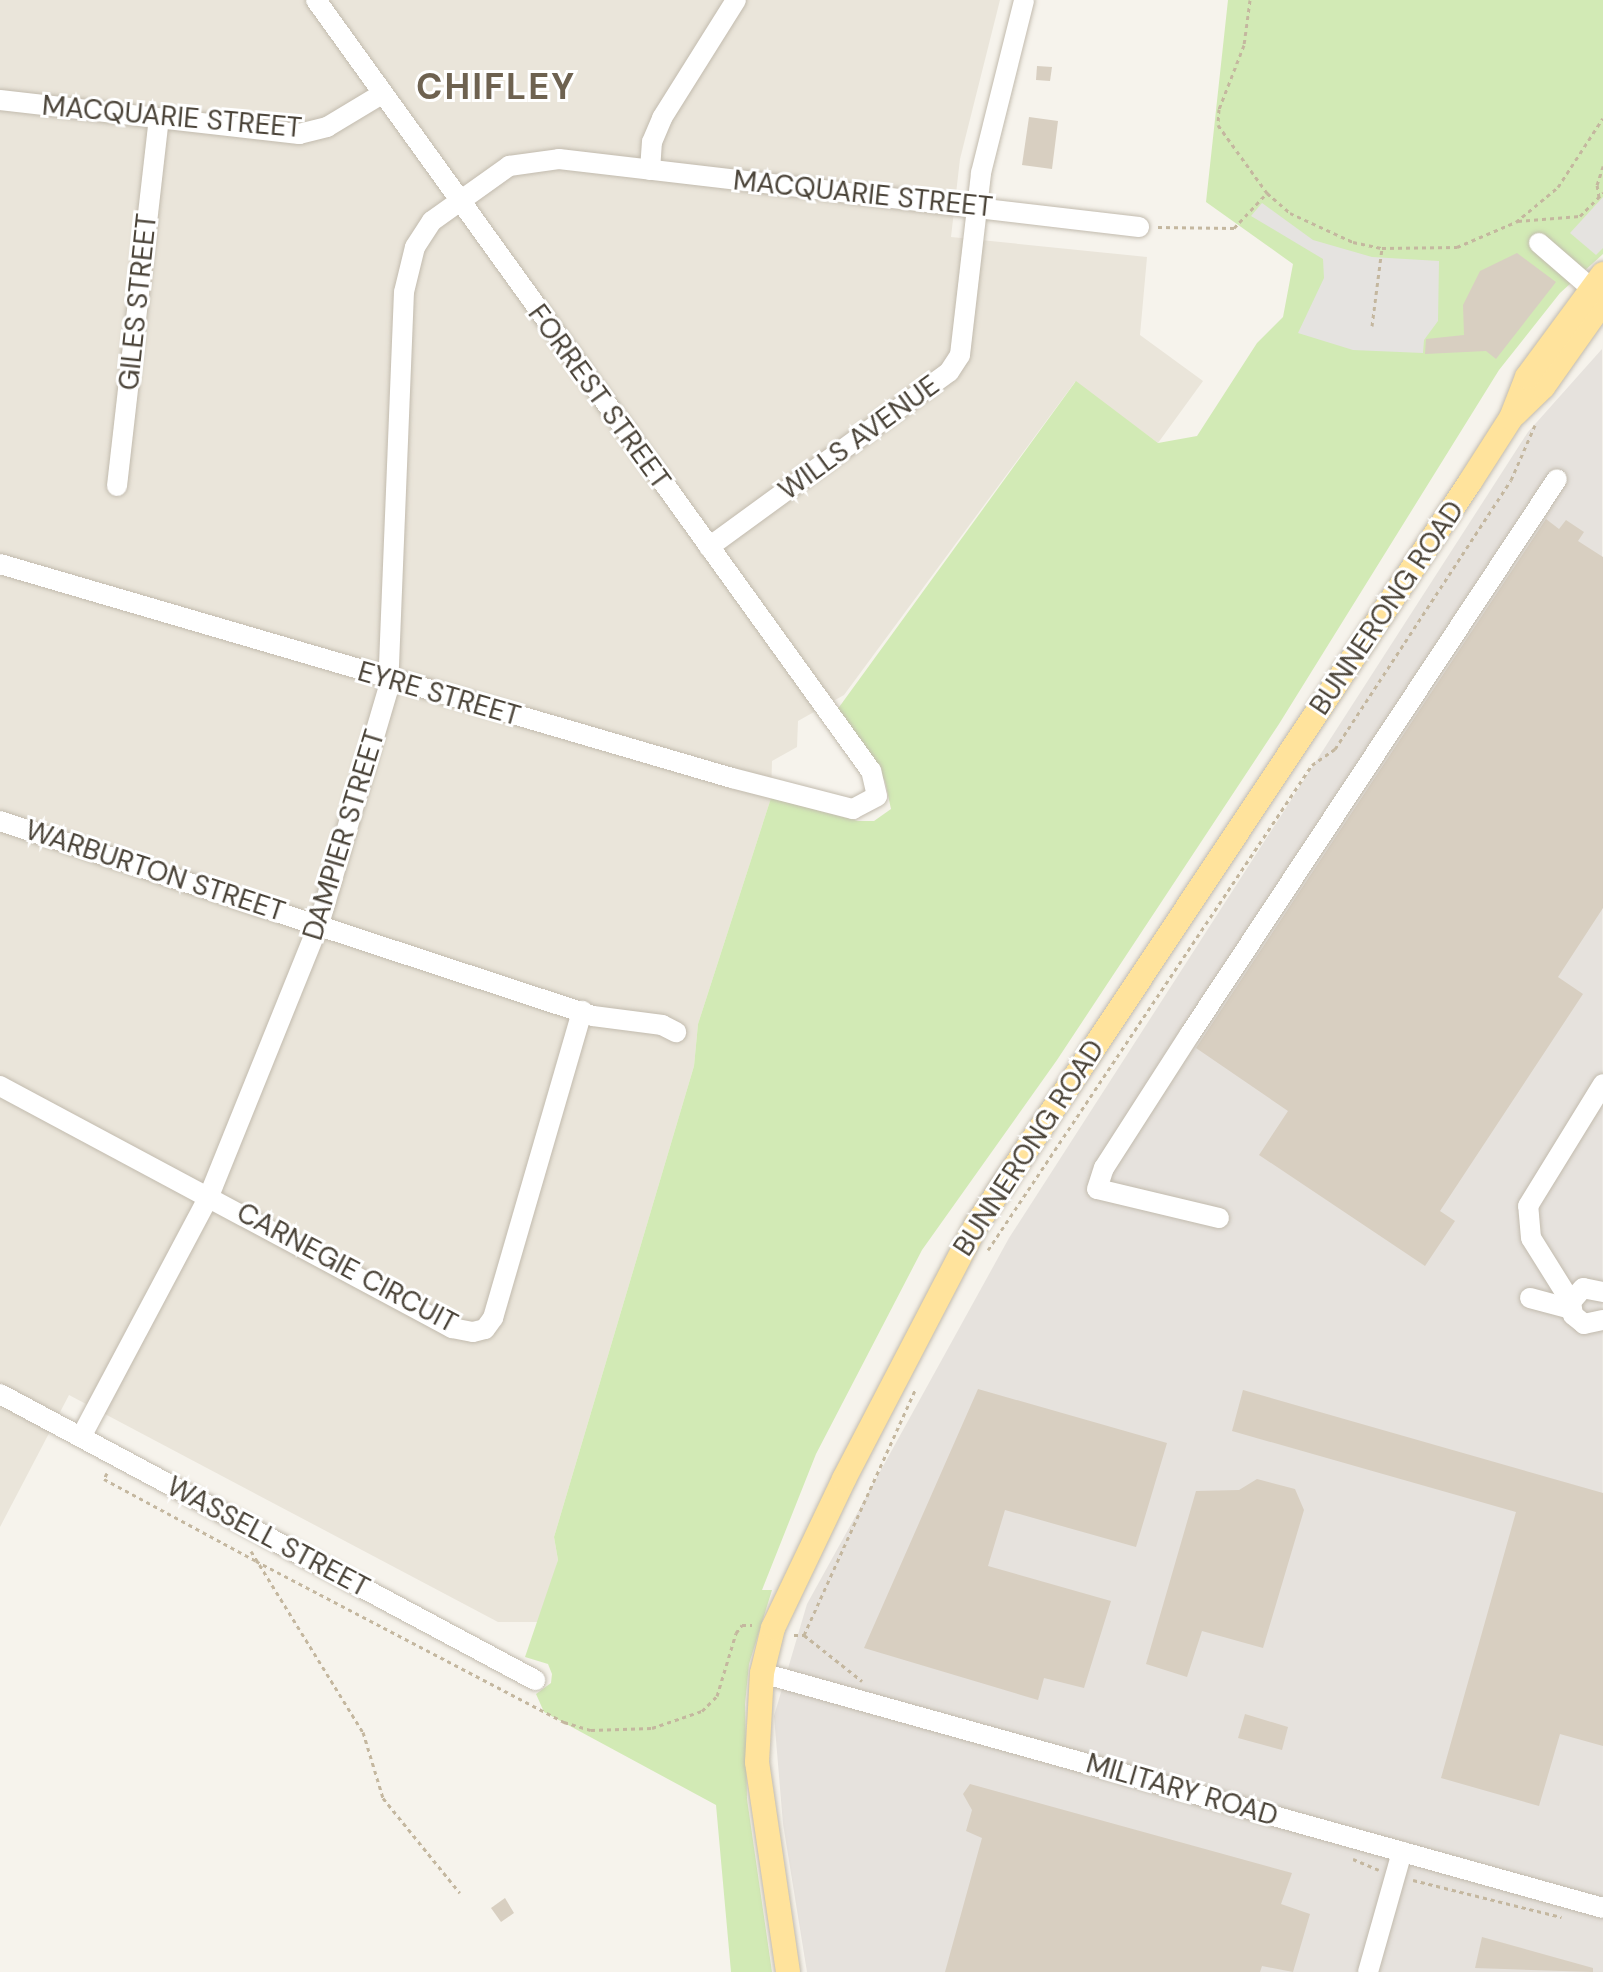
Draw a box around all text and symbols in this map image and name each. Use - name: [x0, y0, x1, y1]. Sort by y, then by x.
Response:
- district label: CHIFLEY: [416, 65, 576, 109]
- street label: MACQUARIE STREET: [41, 89, 303, 145]
- street label: MACQUARIE STREET: [732, 164, 994, 224]
- street label: GILES STREET: [112, 212, 164, 392]
- street label: FORREST STREET: [521, 298, 677, 496]
- street label: WILLS AVENUE: [772, 369, 946, 507]
- street label: BUNNERONG ROAD: [1303, 495, 1471, 721]
- street label: EYRE STREET: [354, 655, 524, 733]
- street label: DAMPIER STREET: [296, 726, 392, 944]
- street label: WARBURTON STREET: [21, 813, 289, 929]
- street label: BUNNERONG ROAD: [947, 1034, 1111, 1262]
- street label: CARNEGIE CIRCUIT: [231, 1196, 463, 1340]
- street label: WASSELL STREET: [161, 1469, 375, 1605]
- street label: MILITARY ROAD: [1082, 1747, 1282, 1833]

